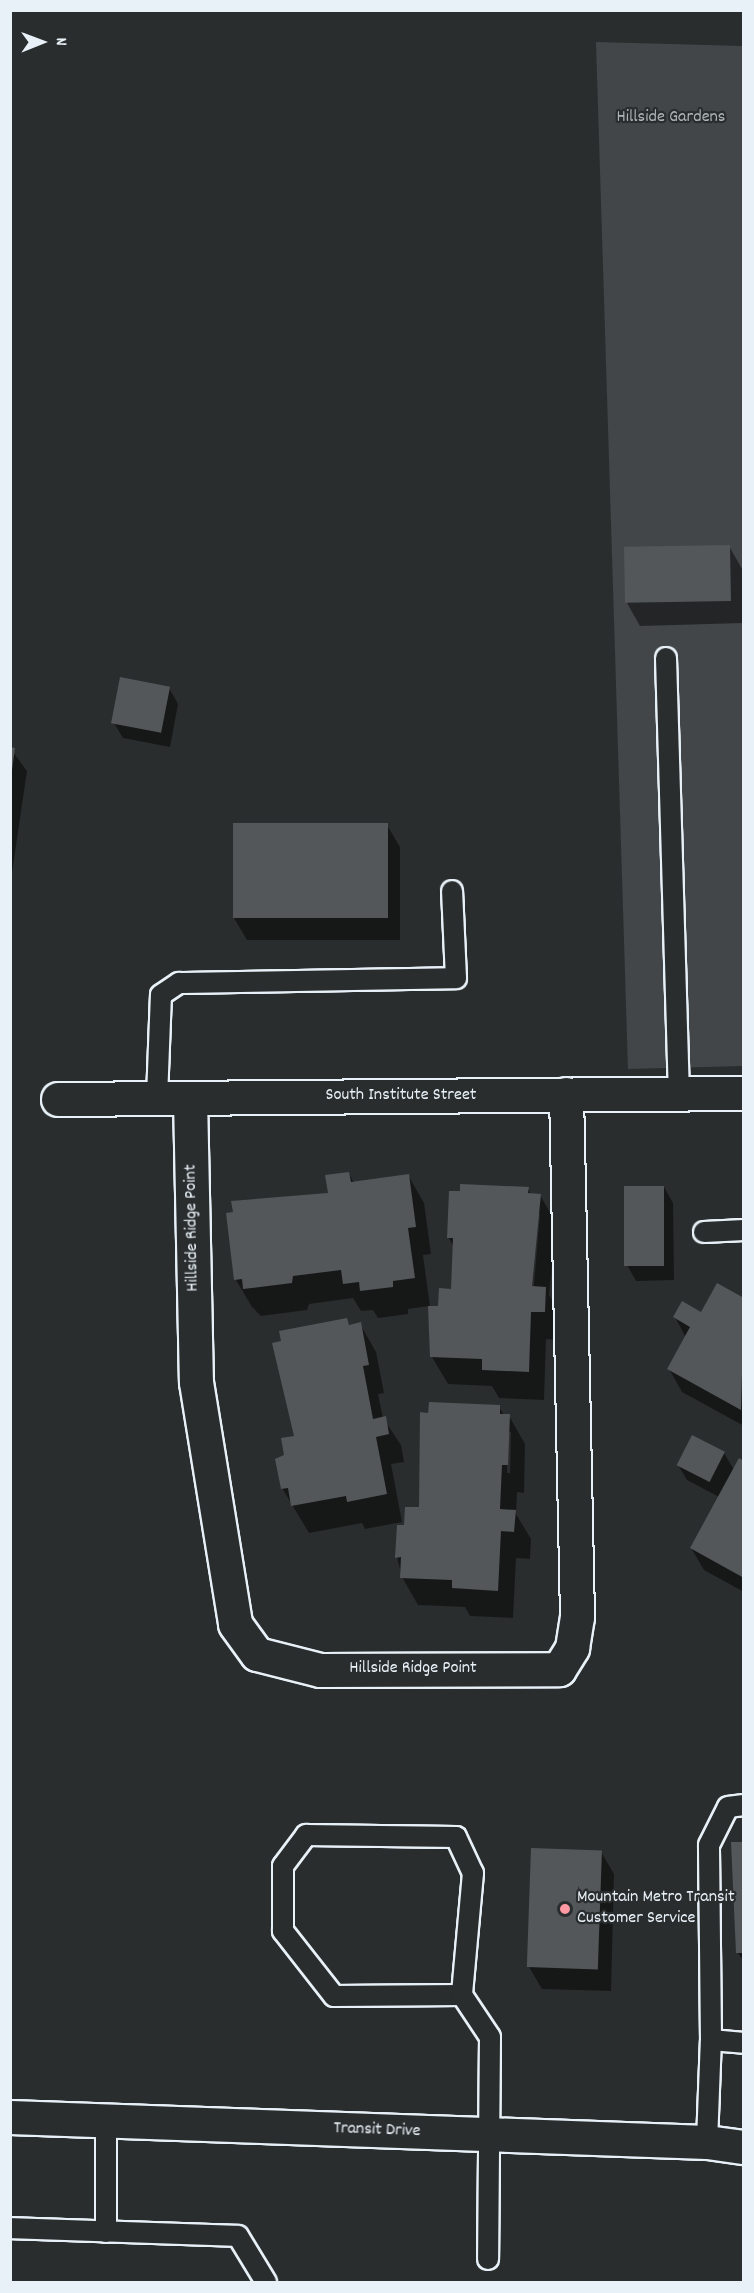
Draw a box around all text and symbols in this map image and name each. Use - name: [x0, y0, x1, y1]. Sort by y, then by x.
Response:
- north arrow: [12, 12, 72, 72]
- text: N: [49, 38, 72, 46]
- park label: Hillside Gardens: [617, 107, 725, 129]
- street label: South Institute Street: [326, 1085, 476, 1107]
- street label: Hillside Ridge Point: [181, 1164, 205, 1292]
- street label: Hillside Ridge Point: [349, 1658, 477, 1680]
- place label: Mountain Metro Transit Customer Service: [577, 1888, 735, 1930]
- marker: Mountain Metro Transit Customer Service: [558, 1902, 572, 1916]
- street label: Transit Drive: [333, 2119, 421, 2143]

